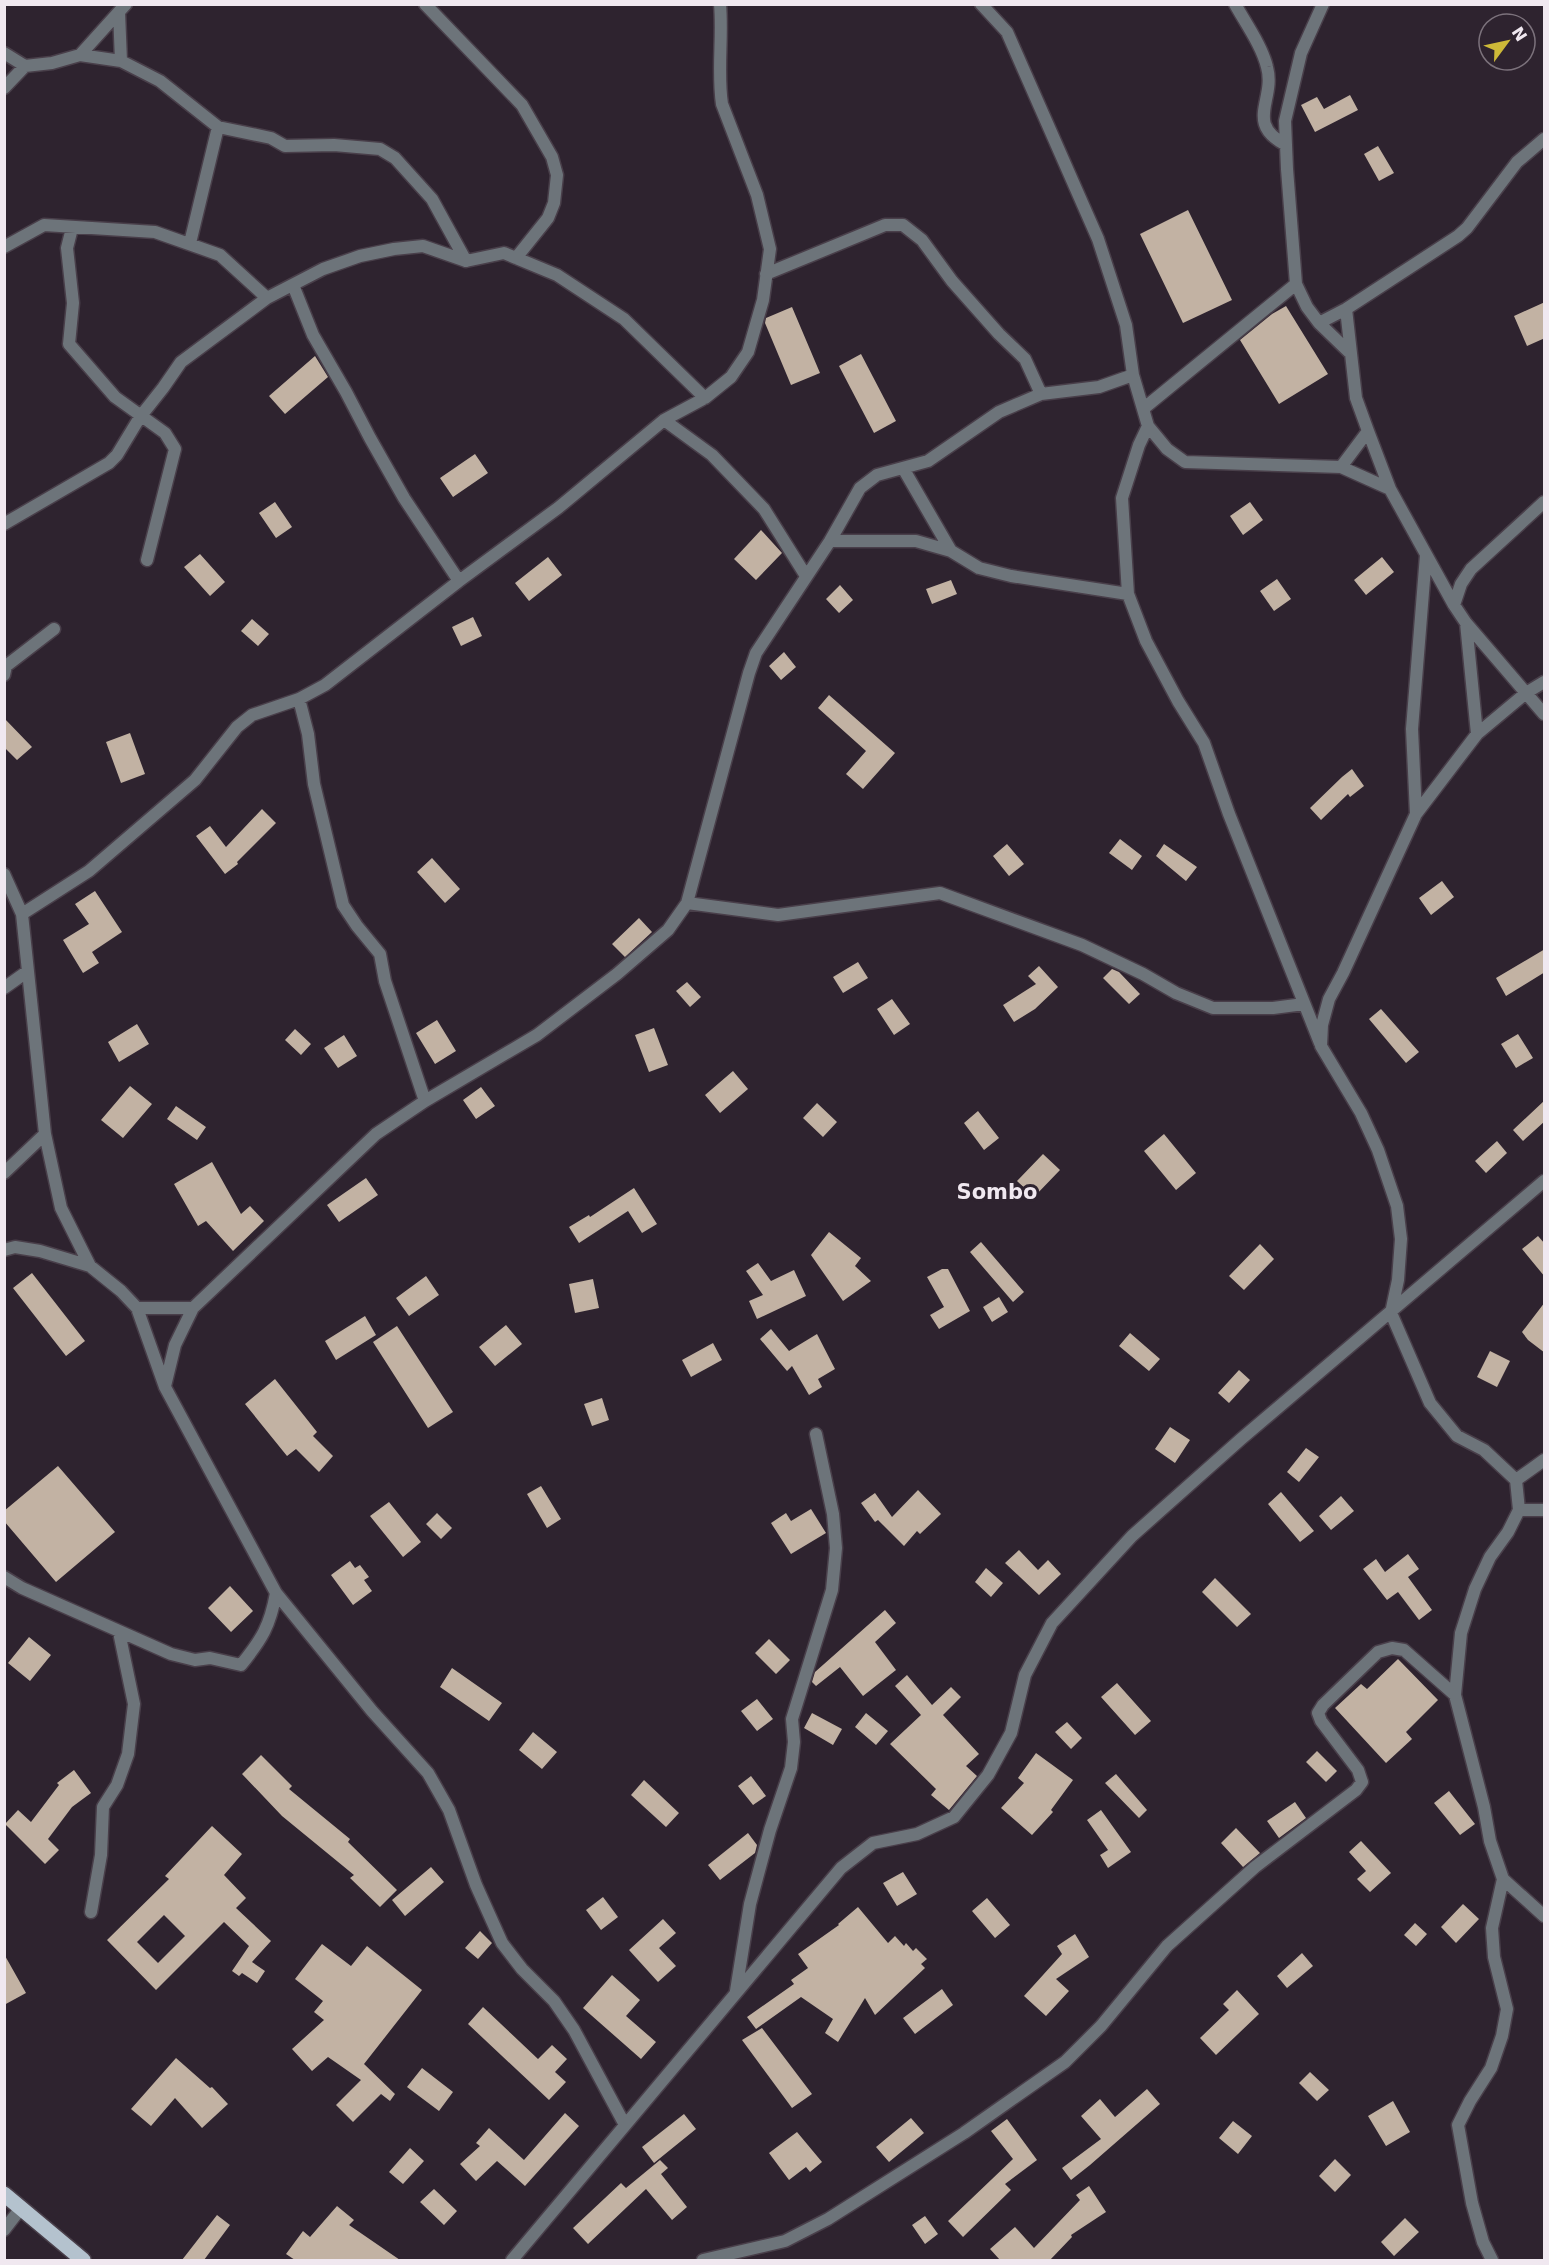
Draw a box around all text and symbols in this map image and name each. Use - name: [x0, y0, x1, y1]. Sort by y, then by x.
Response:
- north arrow: [1477, 12, 1537, 72]
- text: N: [1508, 23, 1531, 45]
- district label: Sombo: [957, 1180, 1037, 1204]

